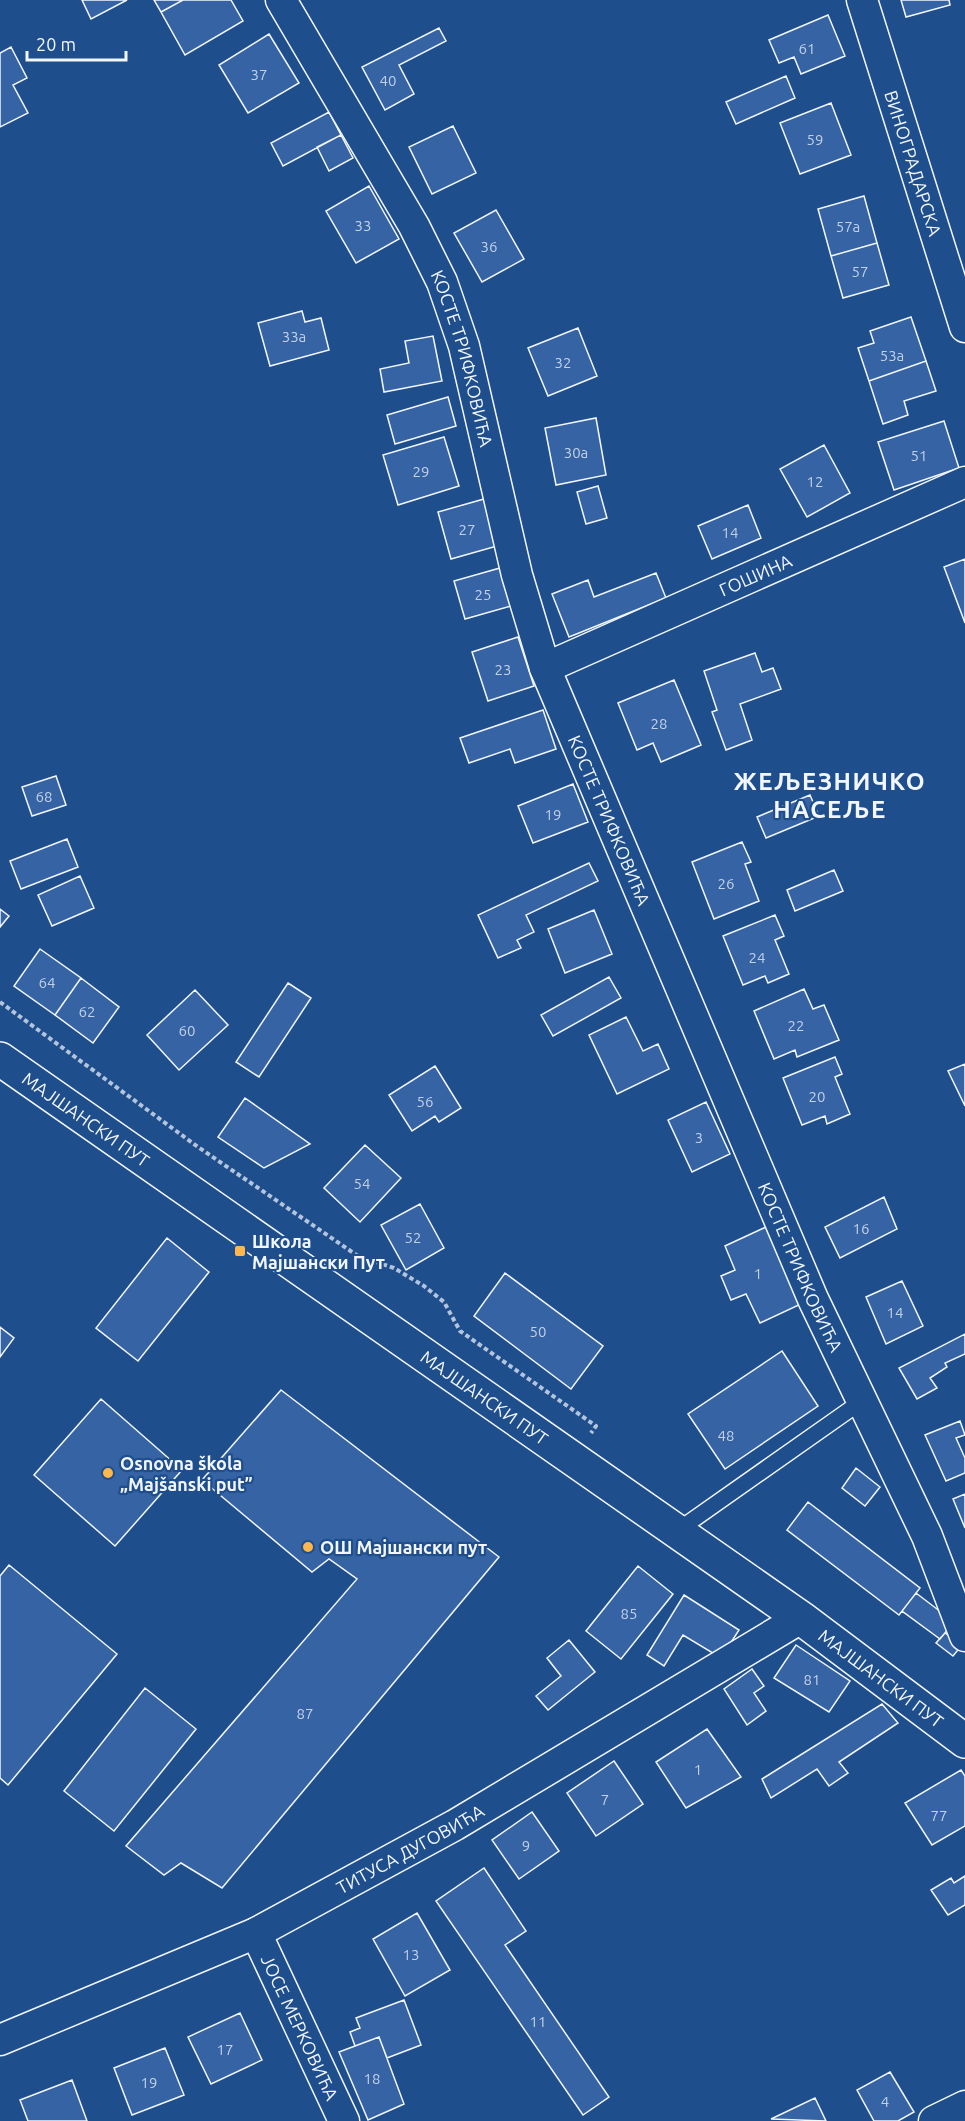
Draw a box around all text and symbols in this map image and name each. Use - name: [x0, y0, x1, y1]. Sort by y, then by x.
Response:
- scale bar: [27, 24, 126, 62]
- text: 20 m: [36, 34, 76, 54]
- house number: 61: [799, 40, 815, 57]
- house number: 37: [251, 66, 267, 83]
- house number: 40: [380, 72, 396, 89]
- street label: ВИНОГРАДАРСКА: [881, 88, 946, 239]
- house number: 59: [807, 131, 823, 148]
- house number: 33: [355, 217, 371, 234]
- house number: 57a: [836, 218, 860, 235]
- house number: 36: [481, 238, 497, 255]
- house number: 57: [852, 263, 868, 280]
- street label: КОСТЕ ТРИФКОВИЋА: [428, 267, 497, 449]
- house number: 33a: [282, 328, 306, 345]
- house number: 53a: [880, 347, 904, 364]
- house number: 32: [555, 354, 571, 371]
- house number: 30a: [564, 444, 588, 461]
- house number: 51: [911, 447, 927, 464]
- house number: 29: [413, 463, 429, 480]
- house number: 12: [807, 473, 823, 490]
- house number: 27: [459, 521, 475, 538]
- house number: 14: [722, 524, 738, 541]
- street label: ГОШИНА: [716, 550, 795, 600]
- house number: 25: [475, 586, 491, 603]
- house number: 23: [495, 661, 511, 678]
- house number: 28: [651, 715, 667, 732]
- street label: КОСТЕ ТРИФКОВИЋА: [565, 732, 655, 909]
- district label: ЖЕЉЕЗНИЧКО НАСЕЉЕ: [734, 768, 926, 823]
- house number: 68: [36, 788, 52, 805]
- house number: 19: [545, 806, 561, 823]
- house number: 26: [718, 875, 734, 892]
- house number: 24: [749, 949, 765, 966]
- house number: 64: [39, 974, 55, 991]
- house number: 62: [79, 1003, 95, 1020]
- house number: 22: [788, 1017, 804, 1034]
- house number: 60: [179, 1022, 195, 1039]
- street label: МАЈШАНСКИ ПУТ: [19, 1068, 154, 1170]
- house number: 20: [809, 1088, 825, 1105]
- house number: 56: [417, 1093, 433, 1110]
- house number: 3: [695, 1129, 703, 1146]
- house number: 54: [354, 1175, 370, 1192]
- street label: КОСТЕ ТРИФКОВИЋА: [755, 1179, 847, 1355]
- house number: 16: [853, 1220, 869, 1237]
- house number: 52: [405, 1229, 421, 1246]
- place label: Школа Мајшански Пут: [252, 1231, 385, 1272]
- marker: Школа Мајшански Пут: [233, 1244, 247, 1258]
- house number: 1: [754, 1265, 762, 1282]
- house number: 14: [887, 1304, 903, 1321]
- house number: 50: [530, 1323, 546, 1340]
- street label: МАЈШАНСКИ ПУТ: [417, 1346, 552, 1448]
- house number: 48: [718, 1427, 734, 1444]
- place label: Osnovna škola „Majšanski put”: [120, 1453, 253, 1494]
- marker: Osnovna škola „Majšanski put”: [101, 1466, 115, 1480]
- place label: ОШ Мајшански пут: [320, 1537, 487, 1557]
- marker: ОШ Мајшански пут: [301, 1540, 315, 1554]
- house number: 85: [621, 1605, 637, 1622]
- street label: МАЈШАНСКИ ПУТ: [815, 1625, 947, 1731]
- house number: 81: [804, 1671, 820, 1688]
- house number: 87: [297, 1705, 313, 1722]
- house number: 1: [694, 1761, 702, 1778]
- house number: 7: [601, 1791, 609, 1808]
- street label: ТИТУСА ДУГОВИЋА: [333, 1800, 487, 1897]
- house number: 77: [931, 1807, 947, 1824]
- house number: 9: [522, 1837, 530, 1854]
- house number: 13: [403, 1946, 419, 1963]
- street label: ЈОСЕ МЕРКОВИЋА: [257, 1951, 343, 2103]
- house number: 11: [530, 2013, 546, 2030]
- house number: 17: [217, 2041, 233, 2058]
- house number: 18: [364, 2070, 380, 2087]
- house number: 19: [141, 2074, 157, 2091]
- house number: 4: [881, 2093, 889, 2110]

